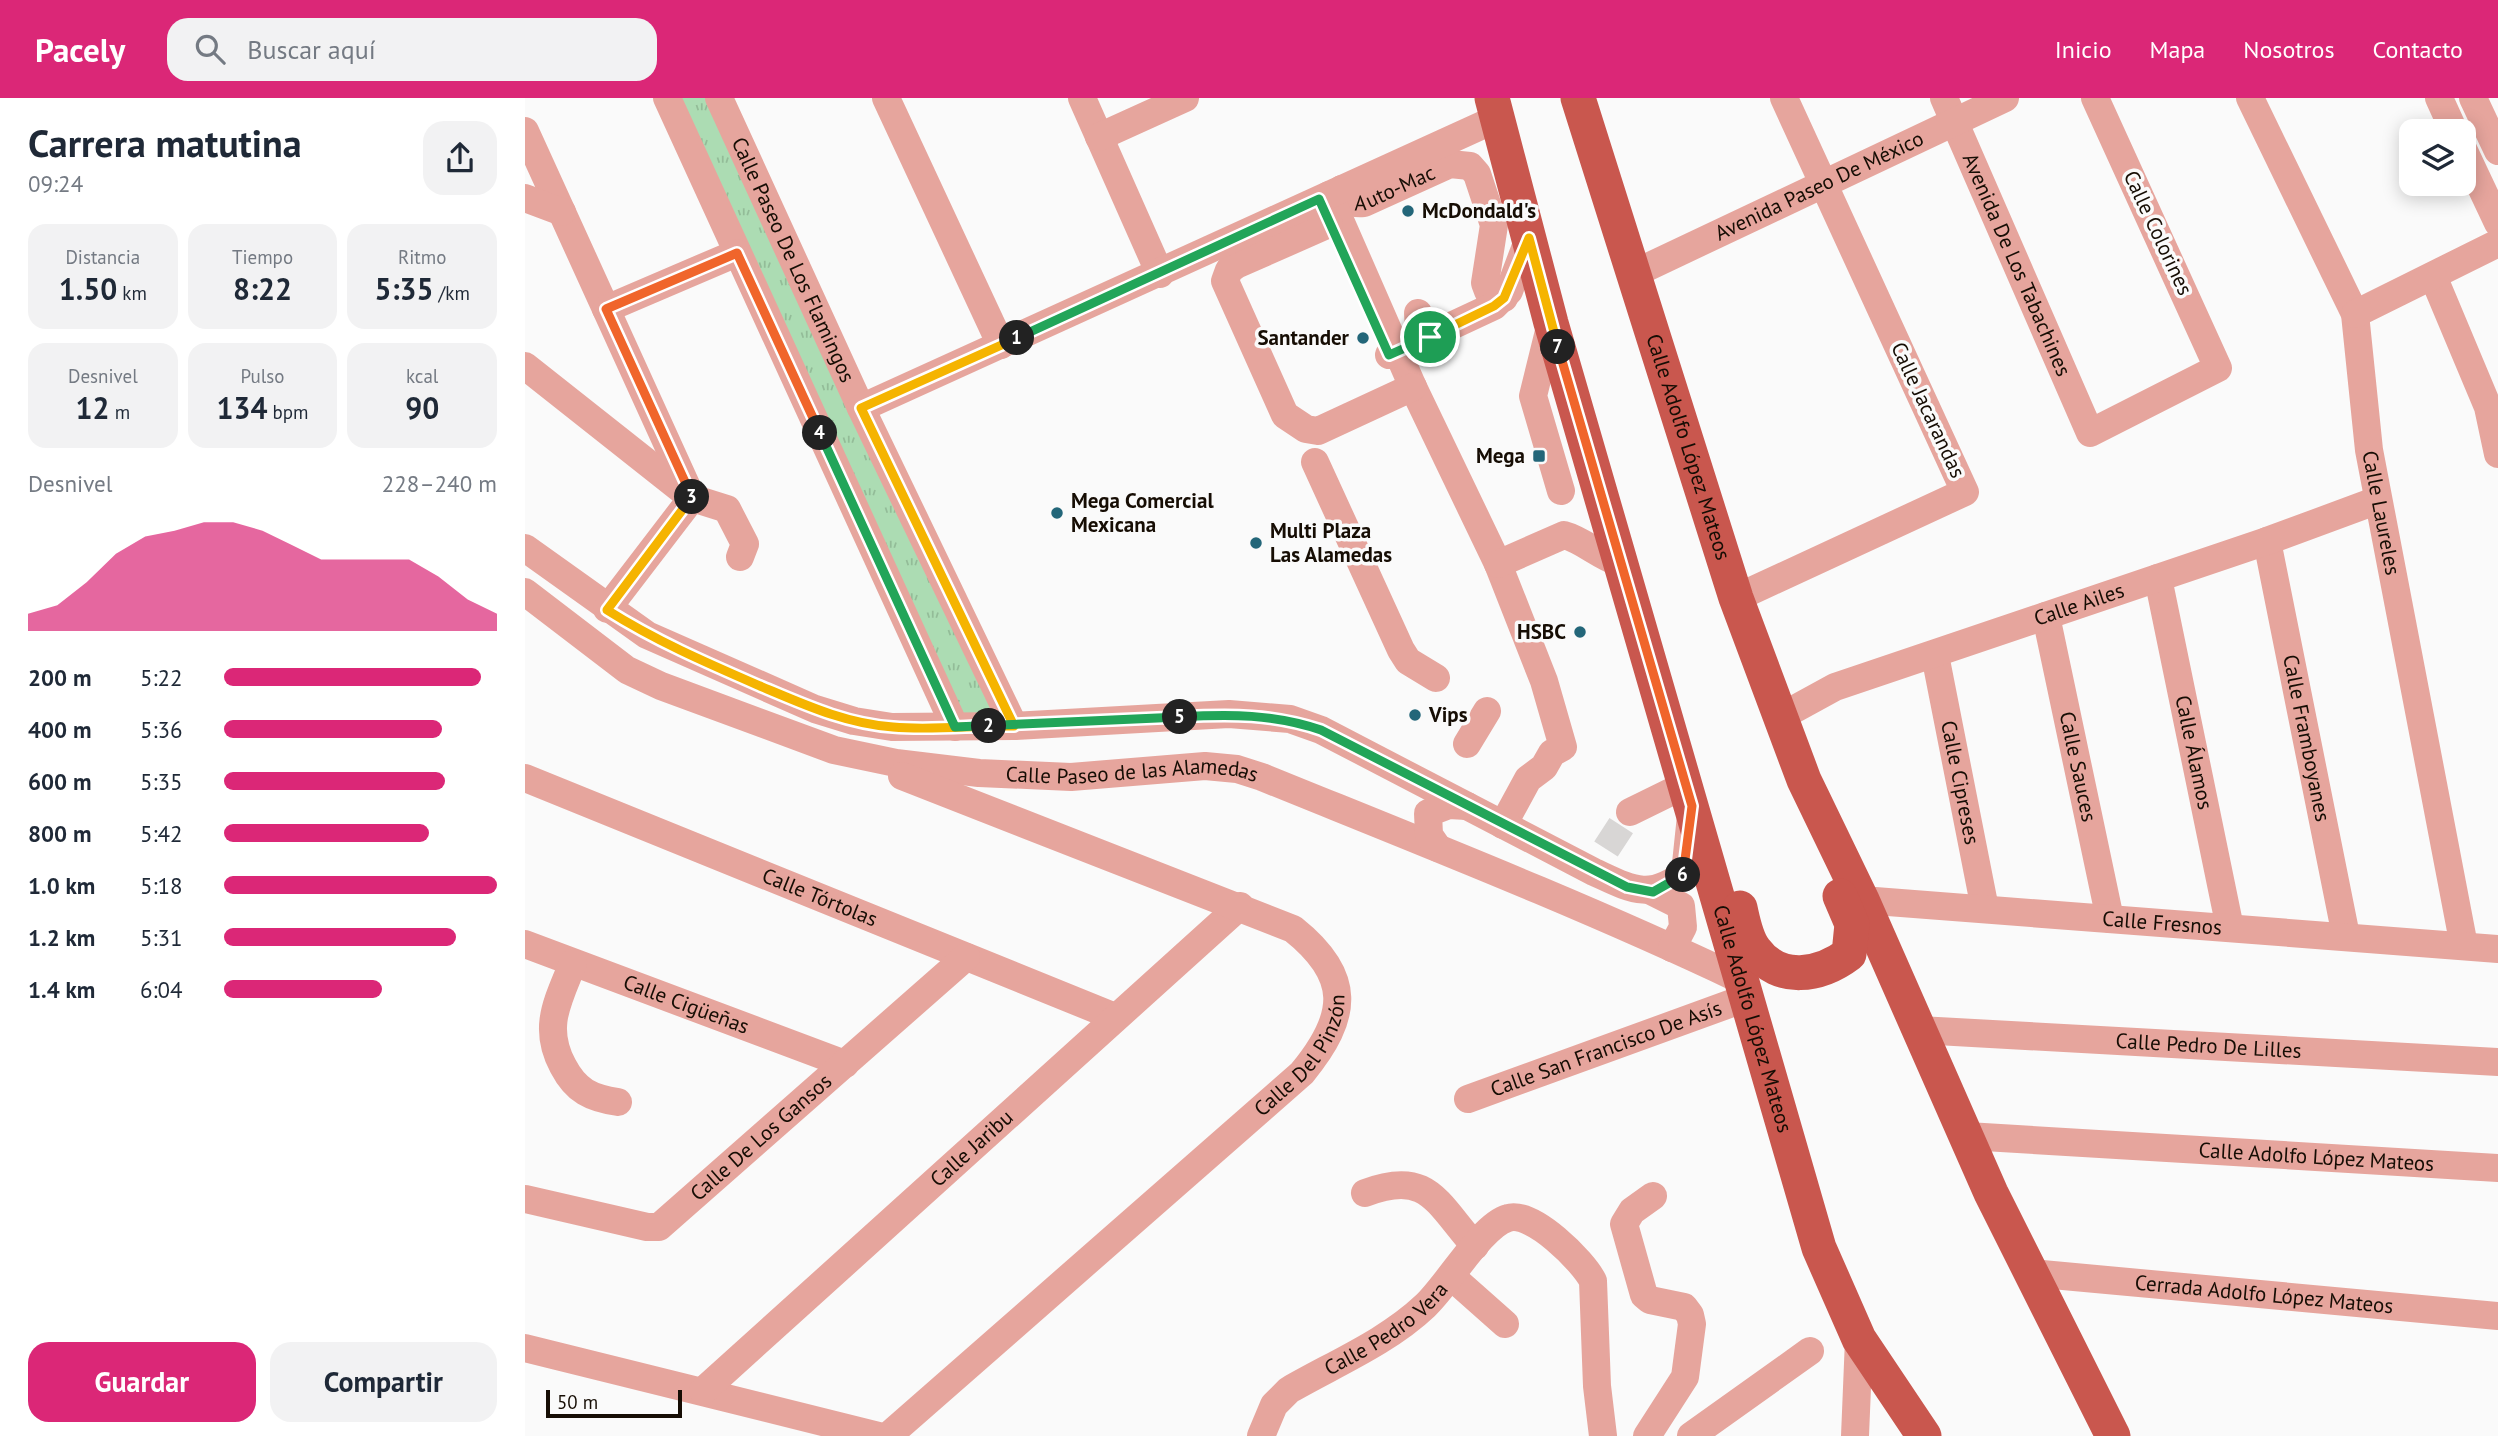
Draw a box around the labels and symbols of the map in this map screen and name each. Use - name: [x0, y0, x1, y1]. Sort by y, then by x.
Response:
- street label: Avenida Paseo De México: [1710, 125, 1928, 246]
- street label: Calle Paseo De Los Flamingos: [726, 133, 861, 386]
- street label: Avenida De Los Tabachines: [1957, 149, 2078, 380]
- street label: Auto-Mac: [1354, 159, 1439, 216]
- street label: Calle Colorines: [2118, 166, 2199, 299]
- place label: McDondald's: [1422, 197, 1536, 224]
- marker: McDondald's: [1400, 203, 1416, 219]
- pin: [1400, 307, 1460, 367]
- pin: 1: [1000, 320, 1035, 356]
- place label: Santander: [1257, 324, 1350, 351]
- marker: Santander: [1355, 330, 1371, 346]
- pin: 7: [1541, 330, 1575, 364]
- street label: Calle Adolfo López Mateos: [1640, 330, 1737, 563]
- street label: Calle Jacarandas: [1885, 338, 1972, 482]
- pin: 4: [803, 416, 837, 450]
- place label: Mega: [1476, 442, 1525, 469]
- marker: Mega: [1531, 448, 1547, 464]
- street label: Calle Laureles: [2356, 448, 2407, 577]
- pin: 3: [675, 480, 709, 514]
- place label: Mega Comercial Mexicana: [1071, 487, 1214, 538]
- marker: Mega Comercial Mexicana: [1049, 505, 1065, 521]
- place label: Multi Plaza Las Alamedas: [1270, 517, 1392, 568]
- marker: Multi Plaza Las Alamedas: [1248, 535, 1264, 551]
- street label: Calle Ailes: [2030, 576, 2127, 632]
- place label: HSBC: [1517, 618, 1566, 645]
- marker: HSBC: [1572, 624, 1588, 640]
- street label: Calle Framboyanes: [2277, 652, 2337, 824]
- street label: Calle Álamos: [2169, 693, 2219, 812]
- pin: 5: [1163, 700, 1197, 734]
- place label: Vips: [1428, 701, 1468, 728]
- marker: Vips: [1407, 707, 1423, 723]
- pin: 2: [972, 708, 1007, 744]
- street label: Calle Sauces: [2054, 709, 2103, 824]
- street label: Calle Cipreses: [1935, 718, 1986, 847]
- street label: Calle Paseo de las Alamedas: [1005, 752, 1262, 790]
- pin: 6: [1665, 858, 1701, 892]
- street label: Calle Tórtolas: [758, 862, 882, 932]
- street label: Calle Adolfo López Mateos: [1707, 902, 1799, 1136]
- street label: Calle Fresnos: [2101, 905, 2223, 941]
- street label: Calle Cigüeñas: [620, 968, 753, 1040]
- street label: Calle Del Pinzón: [1248, 994, 1350, 1122]
- street label: Calle San Francisco De Asís: [1487, 994, 1725, 1103]
- street label: Calle Pedro De Lilles: [2115, 1027, 2302, 1064]
- street label: Calle De Los Gansos: [684, 1067, 837, 1206]
- street label: Calle Jaribu: [924, 1104, 1018, 1192]
- street label: Calle Adolfo López Mateos: [2198, 1136, 2435, 1177]
- street label: Cerrada Adolfo López Mateos: [2134, 1269, 2394, 1319]
- street label: Calle Pedro Vera: [1319, 1277, 1453, 1381]
- scale bar: [546, 1387, 683, 1419]

